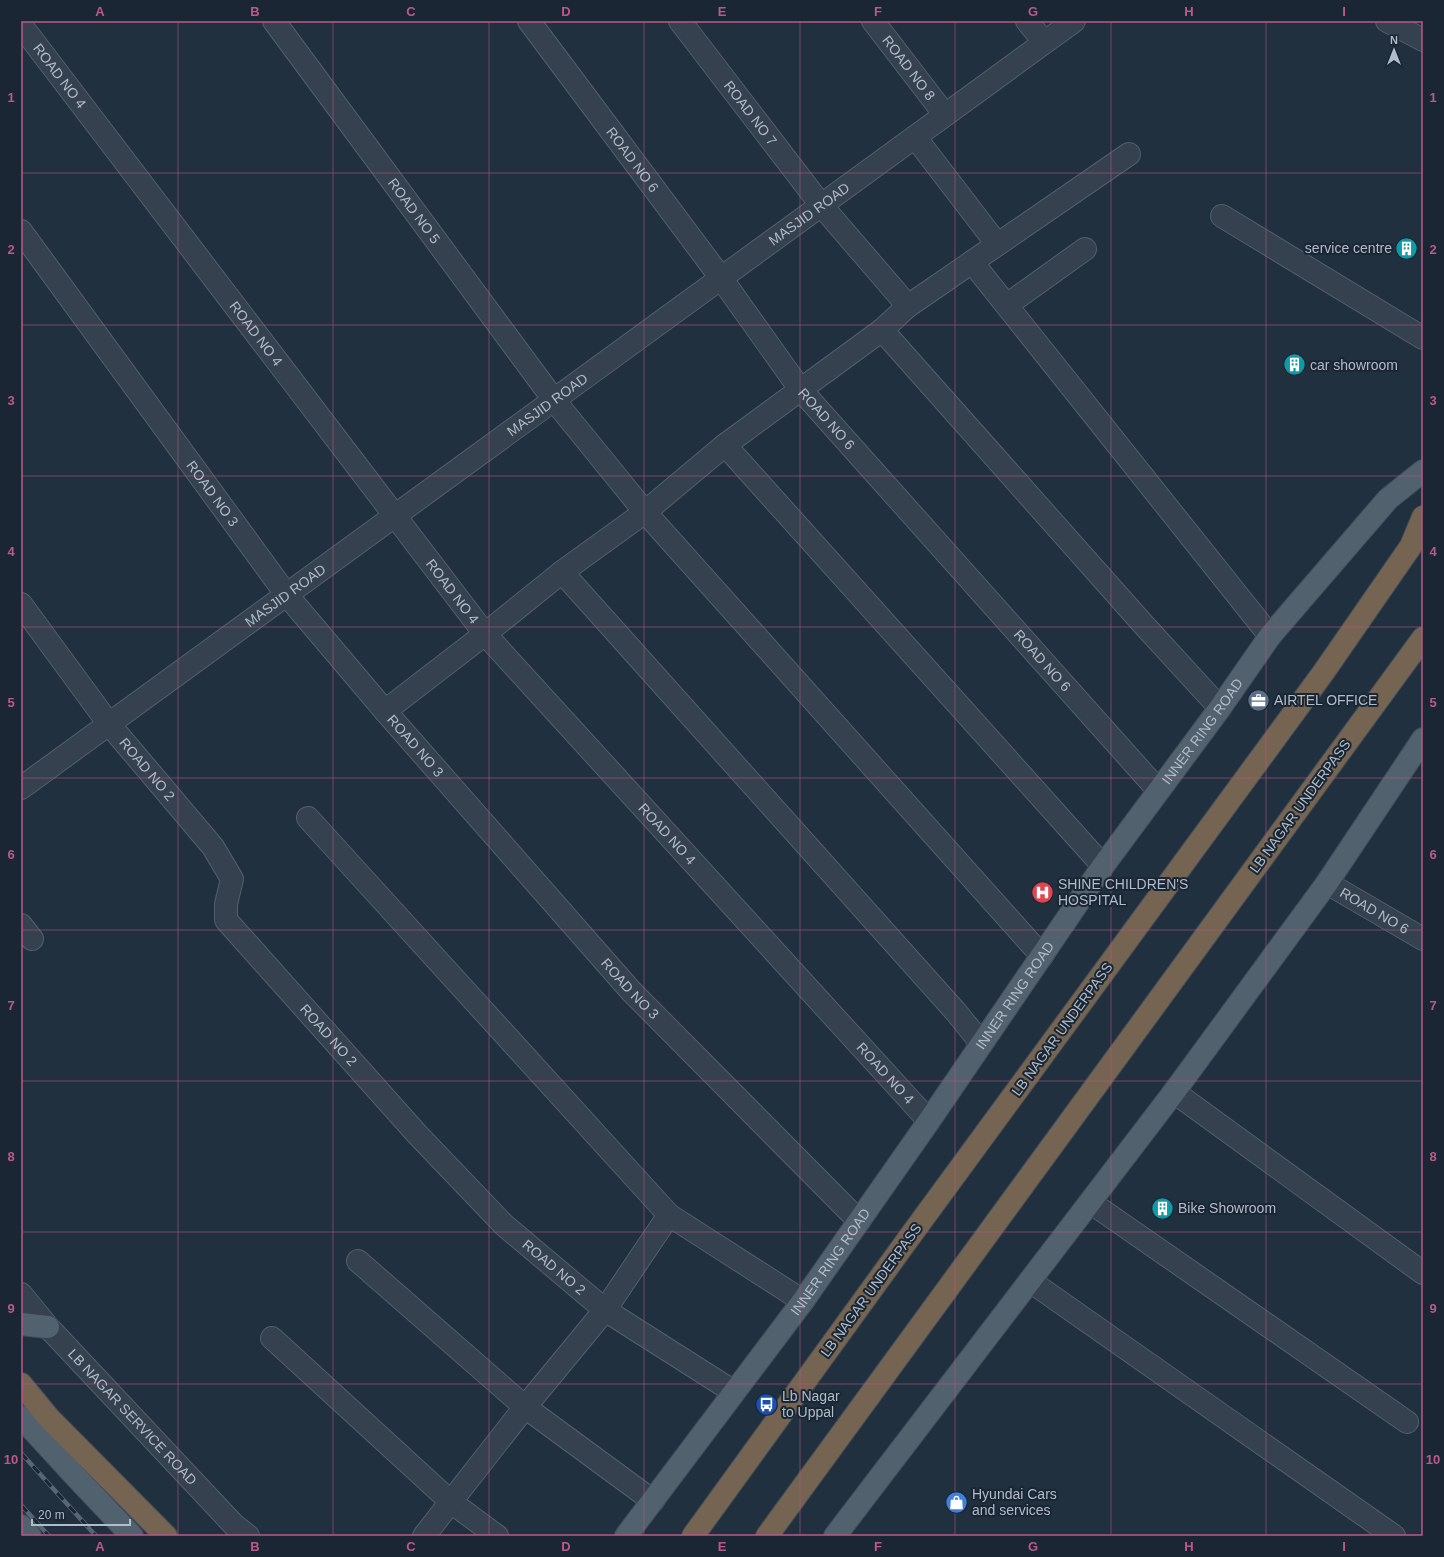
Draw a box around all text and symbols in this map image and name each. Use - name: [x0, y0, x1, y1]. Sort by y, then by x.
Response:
- text: A: [95, 4, 105, 19]
- text: B: [250, 4, 260, 19]
- text: C: [406, 4, 416, 19]
- text: D: [561, 4, 571, 19]
- text: E: [718, 4, 727, 19]
- text: F: [874, 4, 882, 19]
- text: G: [1028, 4, 1038, 19]
- text: H: [1184, 4, 1194, 19]
- text: I: [1342, 4, 1346, 19]
- north arrow: [1374, 30, 1414, 70]
- street label: ROAD NO 8: [879, 32, 939, 103]
- text: N: [1390, 34, 1398, 46]
- street label: ROAD NO 4: [30, 40, 90, 112]
- street label: ROAD NO 7: [721, 78, 780, 149]
- text: 1: [7, 90, 15, 105]
- text: 1: [1429, 90, 1437, 105]
- street label: ROAD NO 6: [603, 124, 662, 195]
- street label: ROAD NO 5: [385, 175, 444, 247]
- street label: MASJID ROAD: [766, 179, 853, 249]
- building icon: service centre: [1394, 235, 1420, 261]
- place label: service centre: [1305, 240, 1392, 256]
- text: 2: [7, 242, 15, 257]
- text: 2: [1429, 242, 1437, 257]
- street label: ROAD NO 4: [226, 298, 286, 369]
- building icon: car showroom: [1281, 352, 1307, 378]
- place label: car showroom: [1310, 357, 1398, 373]
- street label: MASJID ROAD: [504, 370, 591, 439]
- street label: ROAD NO 6: [795, 385, 858, 453]
- text: 3: [7, 393, 15, 408]
- text: 3: [1429, 393, 1437, 408]
- street label: ROAD NO 3: [183, 458, 242, 530]
- text: 4: [7, 544, 15, 559]
- text: 4: [1429, 544, 1437, 559]
- street label: ROAD NO 4: [423, 556, 482, 627]
- street label: MASJID ROAD: [242, 561, 329, 630]
- street label: ROAD NO 6: [1011, 626, 1074, 695]
- street label: INNER RING ROAD: [1158, 675, 1246, 787]
- office icon: AIRTEL OFFICE: [1245, 687, 1271, 713]
- place label: AIRTEL OFFICE: [1274, 692, 1377, 708]
- text: 5: [7, 695, 15, 710]
- text: 5: [1429, 695, 1437, 710]
- street label: ROAD NO 3: [384, 712, 447, 780]
- street label: ROAD NO 2: [116, 735, 178, 804]
- street label: LB NAGAR UNDERPASS: [1246, 736, 1354, 876]
- street label: ROAD NO 4: [635, 800, 699, 868]
- text: 6: [7, 847, 15, 862]
- text: 6: [1429, 847, 1437, 862]
- place label: SHINE CHILDREN'S HOSPITAL: [1058, 876, 1188, 908]
- hospital icon: SHINE CHILDREN'S HOSPITAL: [1029, 879, 1055, 905]
- street label: ROAD NO 6: [1337, 884, 1412, 937]
- street label: INNER RING ROAD: [972, 938, 1057, 1052]
- street label: ROAD NO 3: [598, 955, 662, 1022]
- street label: LB NAGAR UNDERPASS: [1008, 959, 1116, 1099]
- text: 7: [7, 998, 15, 1013]
- text: 7: [1429, 998, 1437, 1013]
- street label: ROAD NO 2: [297, 1001, 360, 1069]
- street label: ROAD NO 4: [854, 1039, 917, 1107]
- text: 8: [7, 1149, 15, 1164]
- text: 8: [1429, 1149, 1437, 1164]
- building icon: Bike Showroom: [1150, 1195, 1176, 1221]
- place label: Bike Showroom: [1178, 1200, 1276, 1216]
- street label: INNER RING ROAD: [787, 1205, 873, 1318]
- street label: LB NAGAR UNDERPASS: [817, 1220, 925, 1360]
- street label: ROAD NO 2: [519, 1236, 589, 1298]
- text: 9: [7, 1301, 15, 1316]
- text: 9: [1429, 1301, 1437, 1316]
- street label: LB NAGAR SERVICE ROAD: [65, 1346, 200, 1488]
- place label: Lb Nagar to Uppal: [782, 1388, 840, 1420]
- bus stop icon: Lb Nagar to Uppal: [753, 1391, 779, 1417]
- text: 10: [4, 1452, 18, 1467]
- text: 10: [1426, 1452, 1440, 1467]
- place label: Hyundai Cars and services: [972, 1486, 1057, 1518]
- shop icon: Hyundai Cars and services: [944, 1489, 970, 1515]
- scale bar: [32, 1501, 130, 1527]
- text: 20 m: [38, 1508, 65, 1522]
- text: A: [95, 1539, 105, 1554]
- text: B: [250, 1539, 260, 1554]
- text: C: [406, 1539, 416, 1554]
- text: D: [561, 1539, 571, 1554]
- text: E: [718, 1539, 727, 1554]
- text: F: [874, 1539, 882, 1554]
- text: G: [1028, 1539, 1038, 1554]
- text: H: [1184, 1539, 1194, 1554]
- text: I: [1342, 1539, 1346, 1554]

